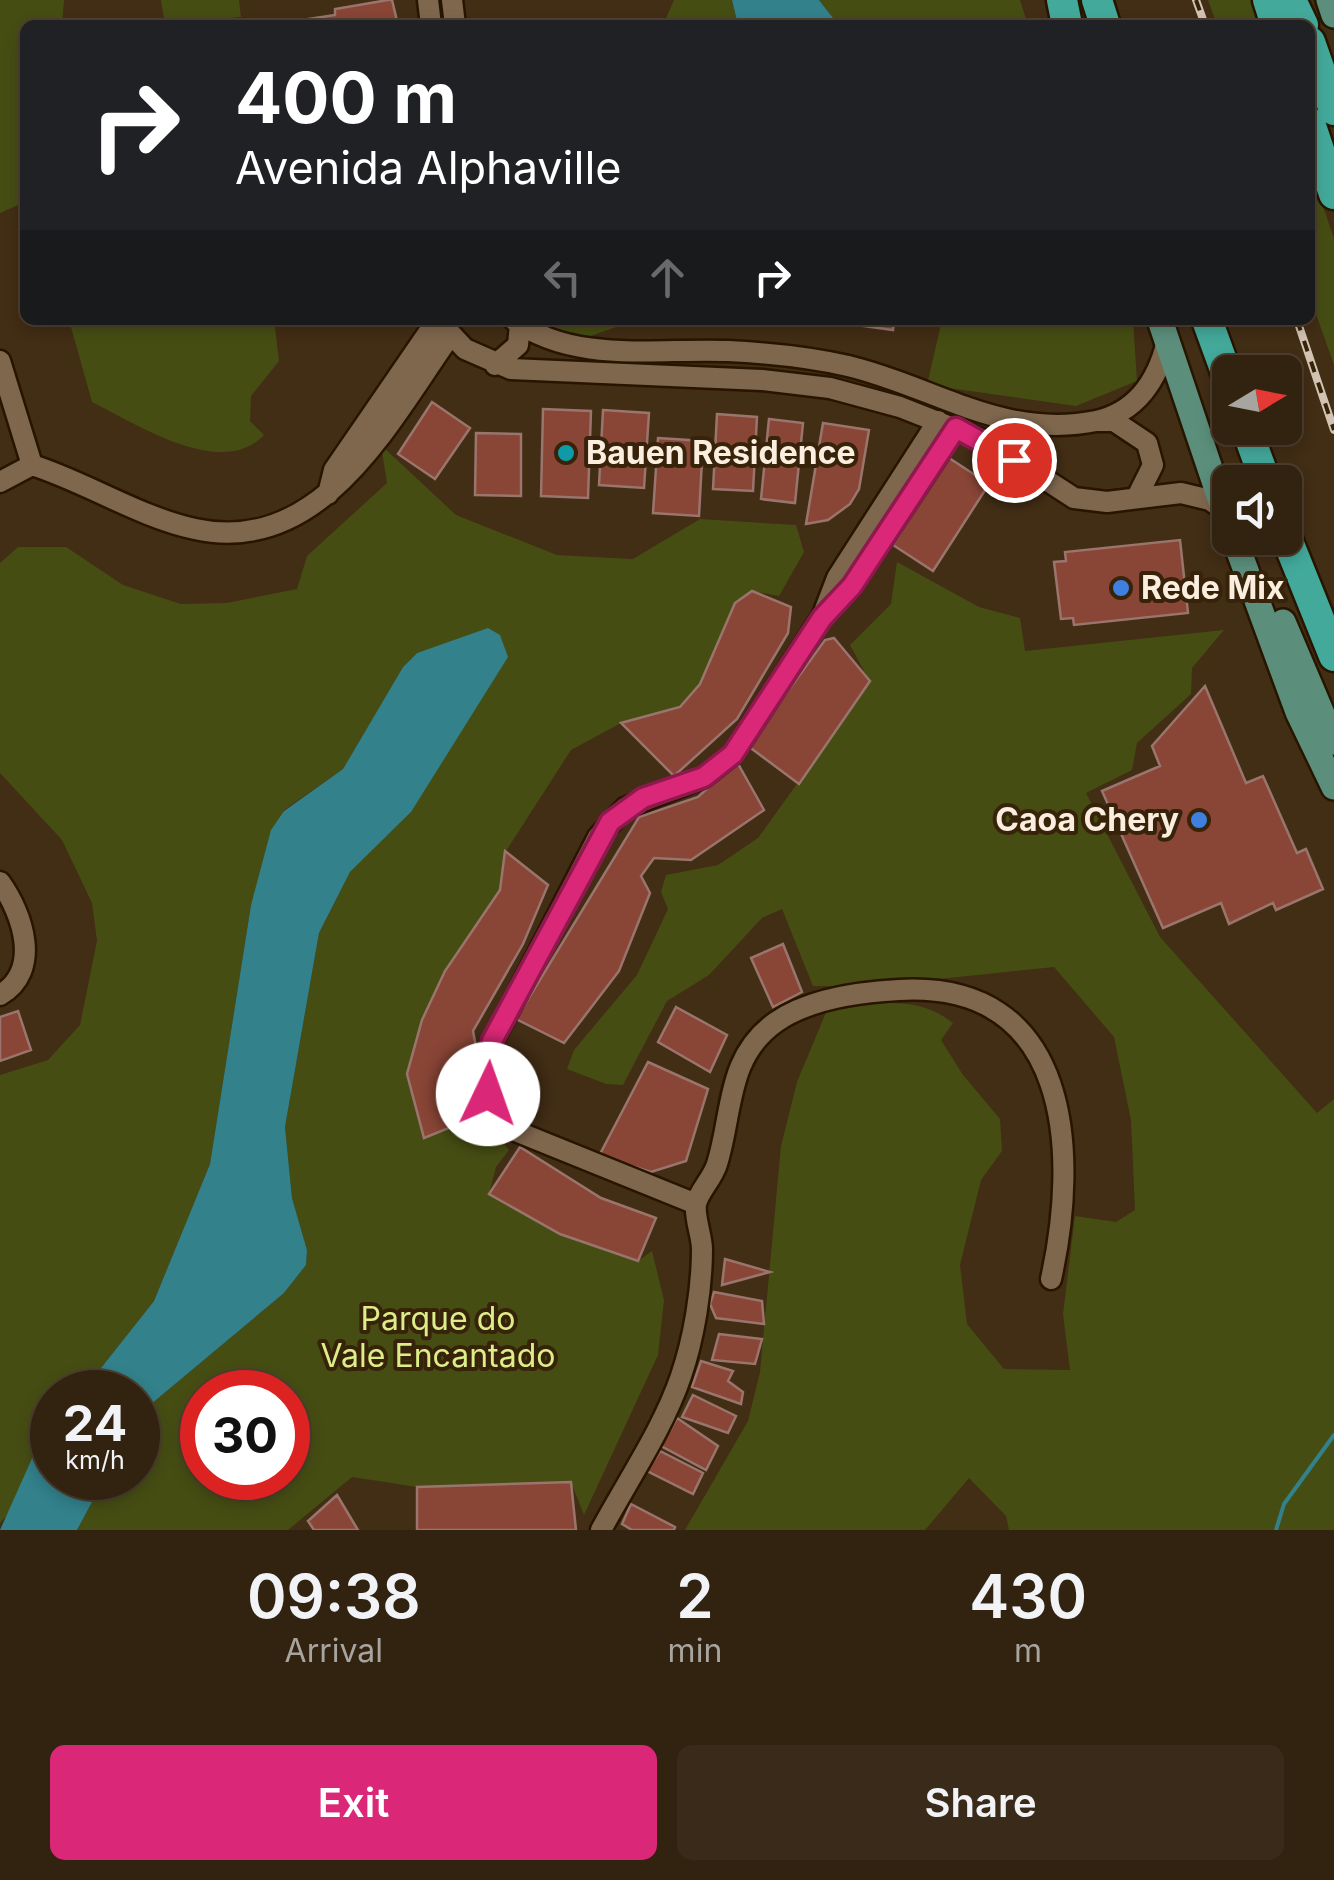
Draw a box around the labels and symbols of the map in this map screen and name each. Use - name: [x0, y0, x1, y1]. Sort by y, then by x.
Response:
- north arrow: [1212, 355, 1302, 445]
- pin: [972, 418, 1057, 503]
- place label: Bauen Residence: [586, 433, 856, 472]
- marker: Bauen Residence: [555, 442, 577, 464]
- place label: Rede Mix: [1141, 568, 1285, 607]
- marker: Rede Mix: [1110, 577, 1132, 599]
- place label: Caoa Chery: [995, 800, 1179, 839]
- marker: Caoa Chery: [1188, 809, 1210, 831]
- position arrow: [436, 1042, 540, 1146]
- park label: Parque do Vale Encantado: [321, 1299, 555, 1375]
- speed limit sign: 30: [180, 1370, 310, 1500]

